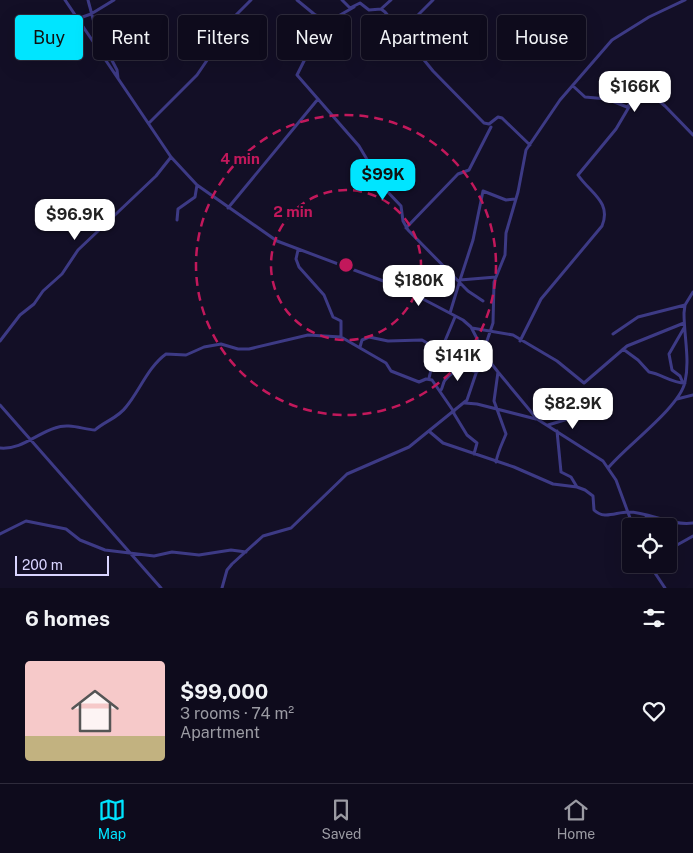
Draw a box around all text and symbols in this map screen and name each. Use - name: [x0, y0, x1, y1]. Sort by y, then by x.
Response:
- chip: Buy: [15, 15, 83, 60]
- chip: Rent: [93, 15, 168, 60]
- chip: Filters: [178, 15, 267, 60]
- chip: New: [277, 15, 351, 60]
- chip: Apartment: [361, 15, 487, 60]
- chip: House: [497, 15, 586, 60]
- pin: $166K: [600, 70, 670, 113]
- text: $166K: [610, 77, 660, 96]
- text: 4 min: [220, 150, 260, 167]
- pin: $99K: [353, 158, 413, 201]
- text: $99K: [361, 165, 405, 184]
- pin: $96.9K: [34, 198, 116, 241]
- text: 2 min: [273, 203, 313, 220]
- text: $96.9K: [46, 205, 104, 224]
- centre of rings: [337, 256, 355, 274]
- pin: $180K: [384, 264, 454, 307]
- text: $180K: [394, 271, 444, 290]
- pin: $141K: [423, 340, 493, 382]
- text: $141K: [435, 346, 481, 365]
- pin: $82.9K: [532, 388, 614, 430]
- text: $82.9K: [544, 394, 602, 413]
- map controls: [622, 518, 677, 573]
- button: locate: [622, 518, 677, 573]
- scale bar: [15, 553, 109, 576]
- text: 200 m: [22, 557, 63, 573]
- icon: filters: [640, 604, 668, 632]
- text: 6 homes: [25, 606, 110, 631]
- text: $99,000: [180, 679, 268, 704]
- icon: home: [65, 681, 125, 741]
- icon: heart: [640, 697, 668, 725]
- text: 3 rooms · 74 m²: [180, 704, 294, 723]
- text: Apartment: [180, 723, 260, 742]
- tab: Map: [98, 796, 126, 842]
- tab: Saved: [321, 796, 361, 842]
- tab: Home: [557, 796, 595, 842]

